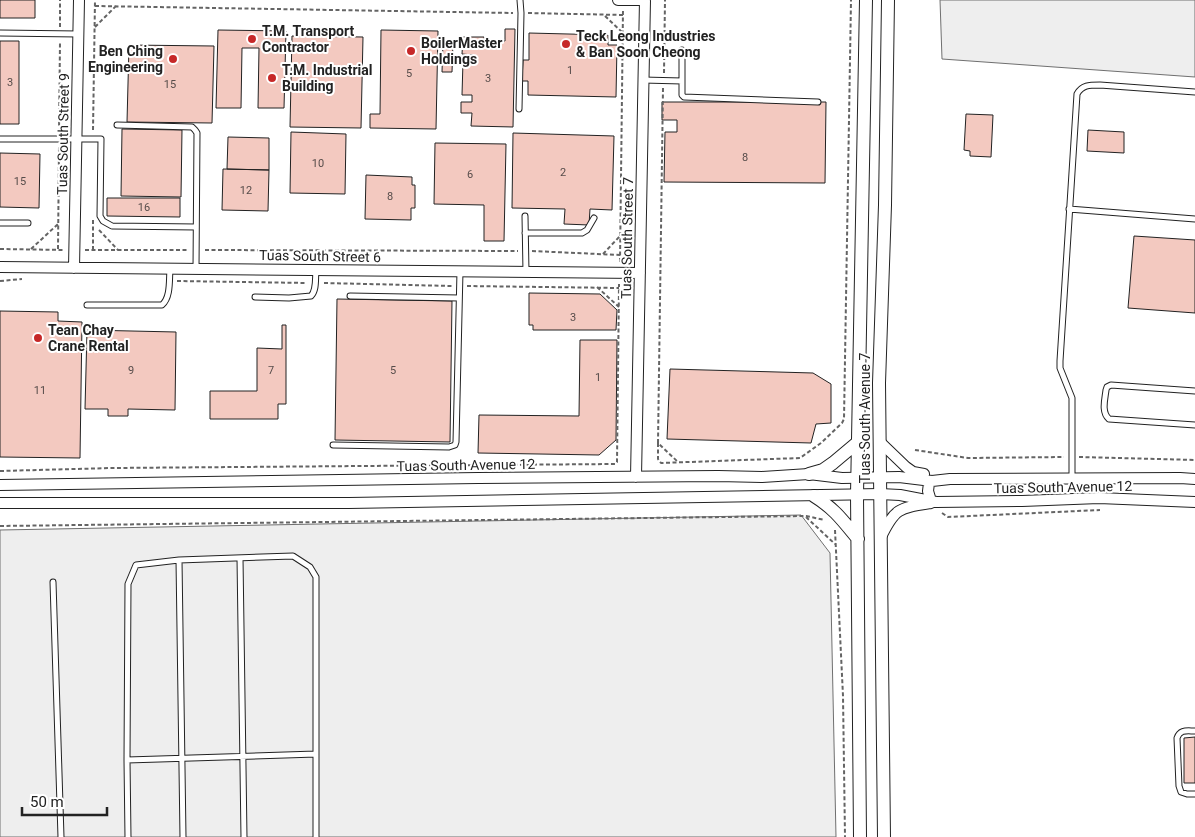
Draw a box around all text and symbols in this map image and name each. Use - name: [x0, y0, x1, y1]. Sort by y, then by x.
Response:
- place label: T.M. Transport Contractor: [262, 23, 354, 55]
- place label: Teck Leong Industries & Ban Soon Cheong: [576, 28, 715, 60]
- marker: T.M. Transport Contractor: [246, 33, 258, 45]
- place label: BoilerMaster Holdings: [421, 35, 502, 67]
- marker: Teck Leong Industries & Ban Soon Cheong: [560, 38, 572, 50]
- place label: Ben Ching Engineering: [88, 43, 163, 75]
- marker: BoilerMaster Holdings: [405, 45, 417, 57]
- marker: Ben Ching Engineering: [167, 53, 179, 65]
- place label: T.M. Industrial Building: [282, 62, 372, 94]
- house number: 1: [567, 64, 573, 77]
- house number: 5: [406, 67, 412, 80]
- marker: T.M. Industrial Building: [266, 72, 278, 84]
- house number: 3: [485, 72, 491, 85]
- street label: Tuas South Street 9: [54, 73, 72, 195]
- house number: 3: [7, 76, 13, 89]
- house number: 15: [164, 78, 176, 91]
- house number: 8: [742, 151, 748, 164]
- house number: 10: [312, 157, 324, 170]
- house number: 2: [560, 166, 566, 179]
- house number: 6: [467, 168, 473, 181]
- house number: 15: [14, 175, 26, 188]
- street label: Tuas South Street 7: [618, 177, 636, 299]
- house number: 12: [240, 184, 252, 197]
- house number: 8: [387, 190, 393, 203]
- house number: 16: [138, 201, 150, 214]
- street label: Tuas South Street 6: [259, 247, 381, 265]
- house number: 3: [570, 311, 576, 324]
- place label: Tean Chay Crane Rental: [48, 322, 129, 354]
- marker: Tean Chay Crane Rental: [32, 332, 44, 344]
- street label: Tuas South Avenue 7: [857, 353, 873, 483]
- house number: 9: [128, 364, 134, 377]
- house number: 7: [268, 364, 274, 377]
- house number: 5: [390, 364, 396, 377]
- house number: 1: [595, 371, 601, 384]
- house number: 11: [34, 384, 46, 397]
- street label: Tuas South Avenue 12: [397, 456, 536, 474]
- street label: Tuas South Avenue 12: [994, 478, 1133, 496]
- scale bar: [22, 784, 108, 816]
- text: 50 m: [30, 793, 64, 811]

